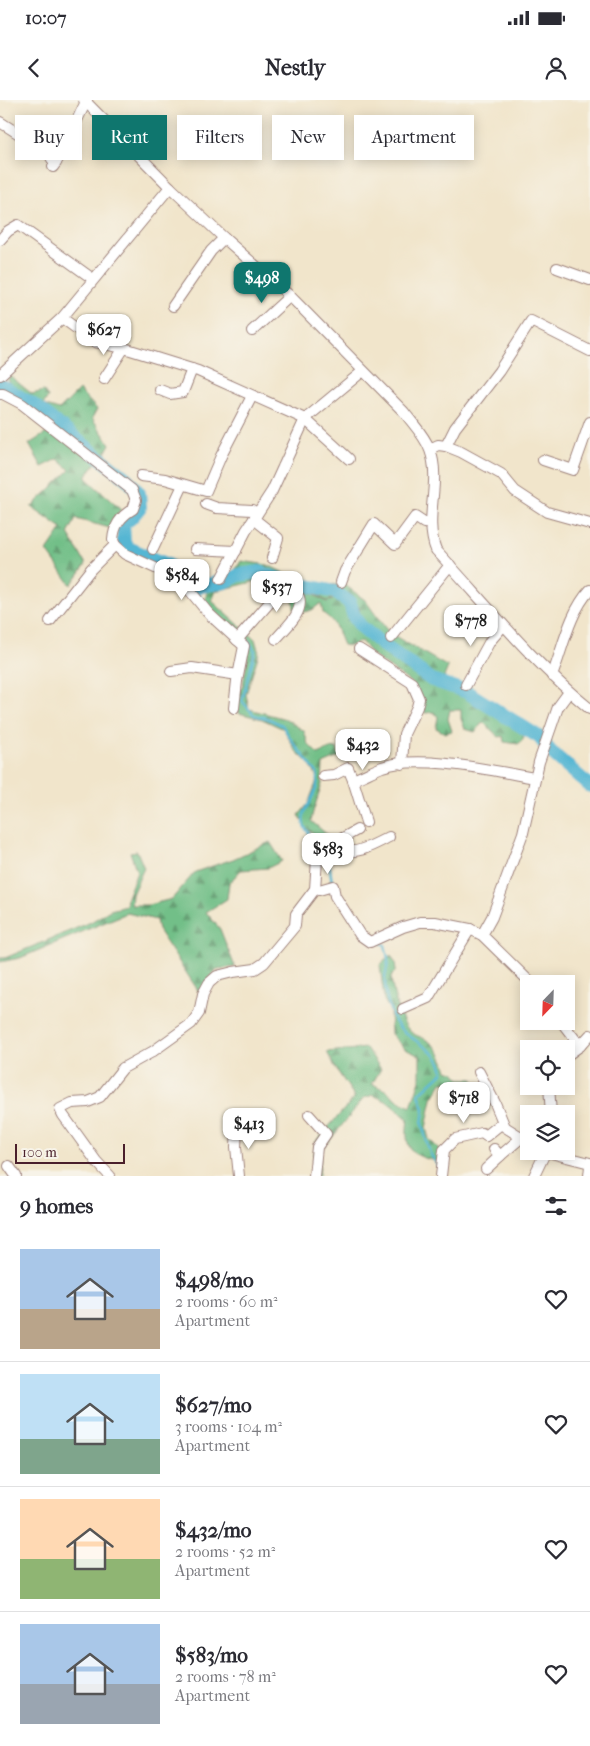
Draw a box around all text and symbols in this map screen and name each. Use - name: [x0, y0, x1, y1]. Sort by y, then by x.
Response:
- text: 10:07: [25, 7, 66, 29]
- icon: back: [20, 54, 48, 82]
- icon: person: [542, 54, 570, 82]
- text: Nestly: [265, 55, 325, 81]
- chip: Buy: [15, 115, 82, 160]
- chip: Rent: [92, 115, 167, 160]
- chip: Filters: [177, 115, 262, 160]
- chip: New: [272, 115, 344, 160]
- chip: Apartment: [354, 115, 474, 160]
- pin: $498: [232, 262, 292, 304]
- text: $498: [245, 268, 279, 287]
- pin: $627: [74, 314, 134, 356]
- text: $627: [87, 320, 121, 339]
- pin: $584: [152, 558, 212, 601]
- text: $584: [165, 565, 199, 584]
- pin: $537: [247, 570, 307, 613]
- text: $537: [262, 577, 292, 596]
- pin: $778: [441, 604, 501, 647]
- text: $778: [455, 611, 487, 630]
- pin: $432: [333, 728, 393, 771]
- text: $432: [346, 735, 380, 754]
- pin: $583: [298, 832, 358, 875]
- text: $583: [313, 839, 343, 858]
- north arrow: [520, 975, 575, 1030]
- map controls: [520, 975, 575, 1160]
- button: locate: [520, 1040, 575, 1095]
- pin: $718: [434, 1082, 494, 1124]
- text: $718: [449, 1088, 479, 1107]
- button: layers: [520, 1105, 575, 1160]
- pin: $413: [219, 1108, 279, 1150]
- text: $413: [234, 1114, 264, 1133]
- scale bar: [15, 1141, 125, 1164]
- text: 100 m: [22, 1144, 57, 1161]
- icon: filters: [542, 1192, 570, 1220]
- text: 9 homes: [20, 1194, 93, 1218]
- text: $498/mo: [175, 1268, 254, 1292]
- icon: home: [60, 1269, 120, 1329]
- icon: heart: [542, 1285, 570, 1313]
- text: 2 rooms · 60 m²: [175, 1292, 278, 1311]
- text: Apartment: [175, 1311, 250, 1330]
- text: $627/mo: [175, 1393, 252, 1417]
- icon: home: [60, 1394, 120, 1454]
- icon: heart: [542, 1410, 570, 1438]
- text: 3 rooms · 104 m²: [175, 1417, 282, 1436]
- text: Apartment: [175, 1436, 250, 1455]
- text: $432/mo: [175, 1518, 252, 1542]
- icon: home: [60, 1519, 120, 1579]
- icon: heart: [542, 1535, 570, 1563]
- text: 2 rooms · 52 m²: [175, 1542, 275, 1561]
- text: Apartment: [175, 1561, 250, 1580]
- text: $583/mo: [175, 1643, 248, 1667]
- icon: home: [60, 1644, 120, 1704]
- icon: heart: [542, 1660, 570, 1688]
- text: 2 rooms · 78 m²: [175, 1667, 276, 1686]
- text: Apartment: [175, 1686, 250, 1705]

